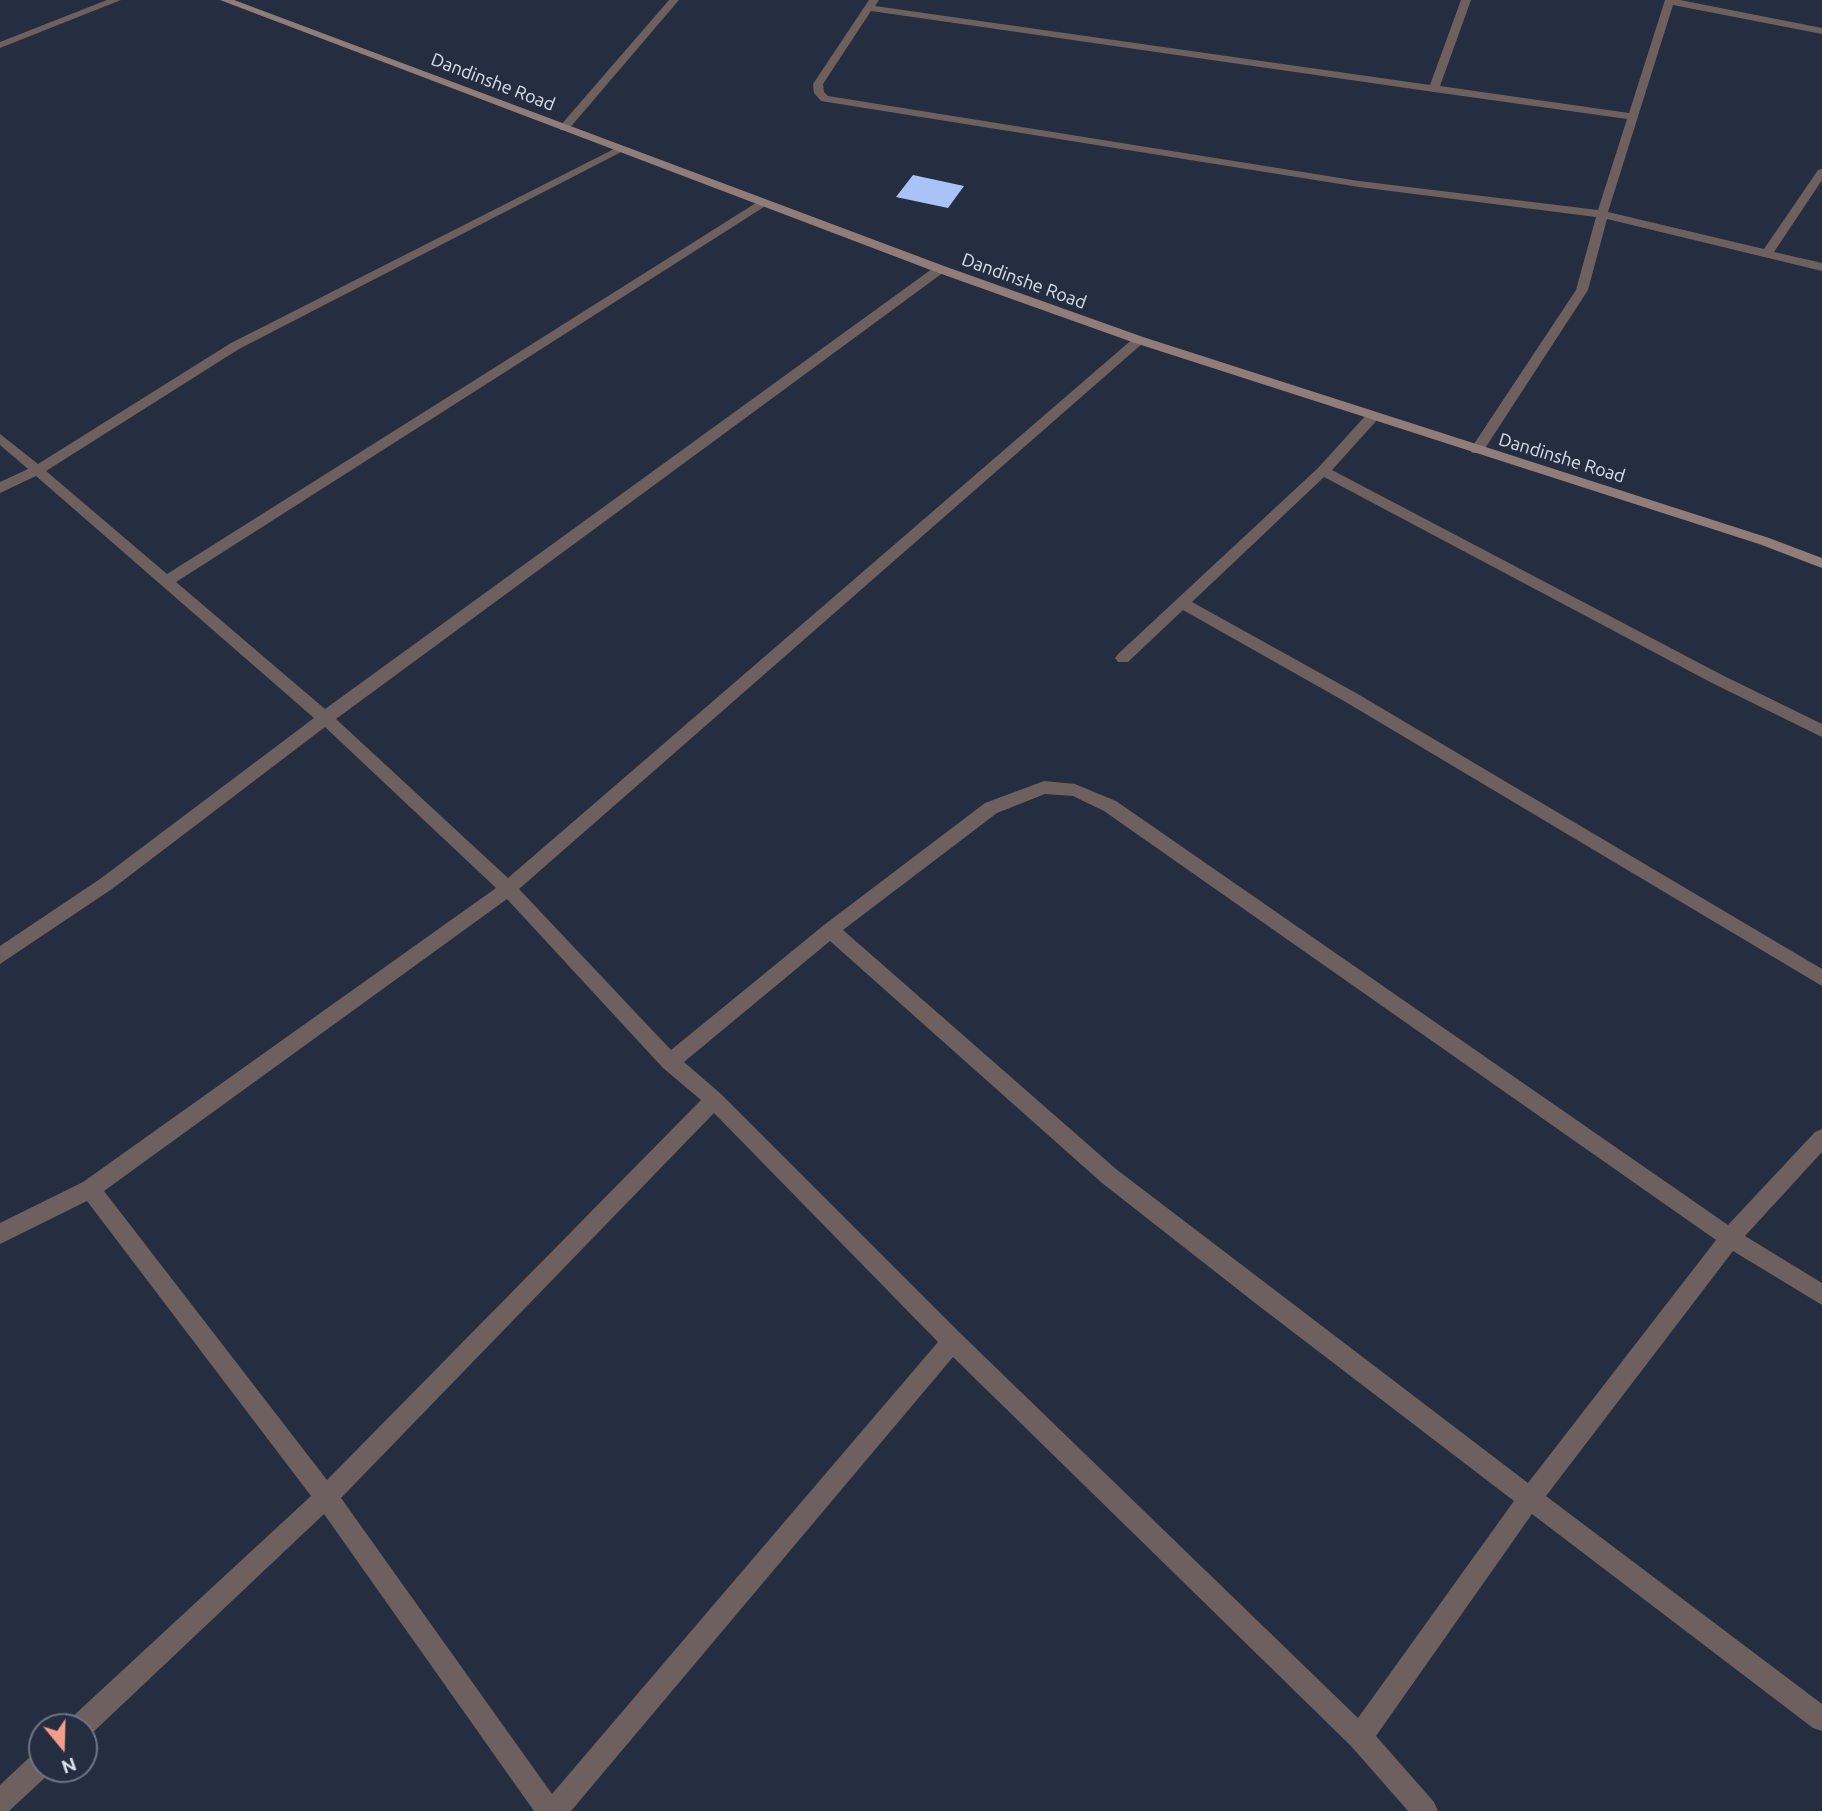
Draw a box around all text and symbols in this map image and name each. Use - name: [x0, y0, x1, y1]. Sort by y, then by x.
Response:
- street label: Dandinshe Road: [428, 48, 558, 116]
- street label: Dandinshe Road: [959, 248, 1089, 314]
- street label: Dandinshe Road: [1496, 429, 1628, 487]
- north arrow: [28, 1713, 98, 1783]
- text: N: [59, 1753, 79, 1779]

